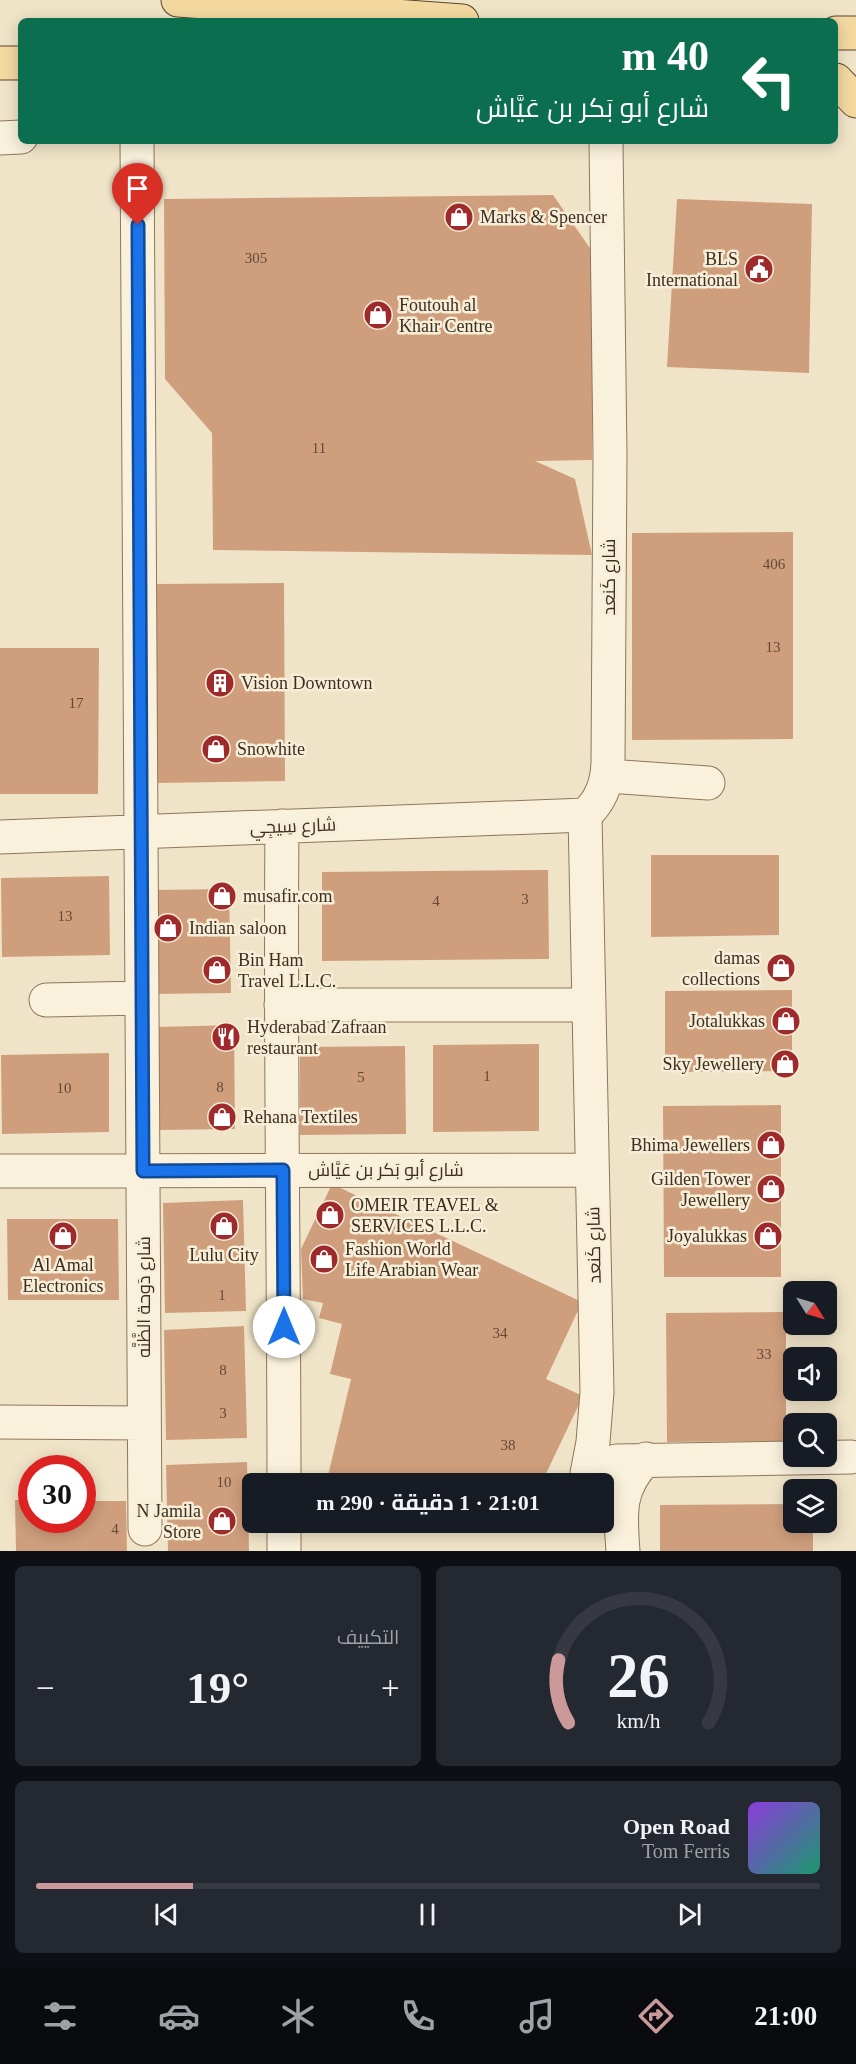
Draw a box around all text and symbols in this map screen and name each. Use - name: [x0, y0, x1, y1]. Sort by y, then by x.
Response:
- text: 40 m: [622, 33, 709, 79]
- icon: left: [730, 42, 808, 120]
- text: شارع أبو بَكر بن عَيَّاش: [476, 93, 709, 123]
- pin: [112, 163, 163, 225]
- icon: arrive: [121, 172, 154, 205]
- shop icon: Marks & Spencer: [443, 201, 475, 233]
- place label: Marks & Spencer: [480, 207, 607, 227]
- place label: BLS International: [646, 249, 738, 290]
- house number: 305: [245, 250, 267, 266]
- public building icon: BLS International: [743, 253, 775, 285]
- place label: Foutouh al Khair Centre: [399, 295, 492, 336]
- shop icon: Foutouh al Khair Centre: [362, 299, 394, 331]
- house number: 11: [312, 440, 326, 456]
- street label: شارع كَنعد: [599, 539, 621, 616]
- house number: 406: [763, 556, 786, 572]
- house number: 13: [766, 639, 781, 655]
- building icon: Vision Downtown: [204, 667, 236, 699]
- place label: Vision Downtown: [241, 673, 372, 693]
- house number: 17: [69, 695, 84, 711]
- shop icon: Snowhite: [200, 733, 232, 765]
- place label: Snowhite: [237, 739, 305, 759]
- street label: شارع سِيجِي: [250, 814, 337, 841]
- shop icon: musafir.com: [206, 880, 238, 912]
- place label: musafir.com: [243, 886, 332, 906]
- house number: 3: [521, 891, 529, 907]
- house number: 4: [432, 893, 440, 909]
- house number: 13: [58, 908, 73, 924]
- shop icon: Indian saloon: [152, 912, 184, 944]
- place label: Indian saloon: [189, 918, 286, 938]
- place label: damas collections: [682, 948, 760, 989]
- place label: Bin Ham Travel L.L.C.: [238, 950, 336, 991]
- shop icon: damas collections: [765, 952, 797, 984]
- shop icon: Bin Ham Travel L.L.C.: [201, 954, 233, 986]
- shop icon: Jotalukkas: [770, 1005, 802, 1037]
- place label: Jotalukkas: [689, 1011, 765, 1031]
- place label: Hyderabad Zafraan restaurant: [247, 1017, 386, 1058]
- restaurant icon: Hyderabad Zafraan restaurant: [210, 1021, 242, 1053]
- shop icon: Sky Jewellery: [769, 1048, 801, 1080]
- place label: Sky Jewellery: [663, 1054, 764, 1074]
- house number: 1: [483, 1068, 491, 1084]
- house number: 5: [357, 1069, 365, 1085]
- house number: 8: [216, 1079, 224, 1095]
- house number: 10: [57, 1080, 72, 1096]
- shop icon: Rehana Textiles: [206, 1101, 238, 1133]
- place label: Rehana Textiles: [243, 1107, 358, 1127]
- shop icon: Bhima Jewellers: [755, 1129, 787, 1161]
- place label: Bhima Jewellers: [631, 1135, 750, 1155]
- street label: شارع أبو بَكر بن عَيَّاش: [308, 1159, 464, 1182]
- place label: Gilden Tower Jewellery: [651, 1169, 750, 1210]
- shop icon: Gilden Tower Jewellery: [755, 1173, 787, 1205]
- place label: OMEIR TEAVEL & SERVICES L.L.C.: [351, 1195, 499, 1236]
- shop icon: OMEIR TEAVEL & SERVICES L.L.C.: [314, 1199, 346, 1231]
- street label: شارع كَنعد: [583, 1206, 607, 1284]
- shop icon: Lulu City: [208, 1210, 240, 1242]
- shop icon: Al Amal Electronics: [47, 1220, 79, 1252]
- shop icon: Joyalukkas: [752, 1220, 784, 1252]
- place label: Joyalukkas: [667, 1226, 747, 1246]
- street label: شارع دَوحة الظَّنَّه: [132, 1236, 156, 1358]
- place label: Fashion World Life Arabian Wear: [345, 1239, 478, 1280]
- shop icon: Fashion World Life Arabian Wear: [308, 1243, 340, 1275]
- place label: Lulu City: [189, 1245, 259, 1265]
- place label: Al Amal Electronics: [23, 1255, 103, 1296]
- north arrow: [783, 1281, 837, 1335]
- map controls: [783, 1281, 837, 1533]
- house number: 1: [218, 1287, 226, 1303]
- position arrow: [252, 1295, 316, 1359]
- house number: 34: [493, 1325, 508, 1341]
- house number: 33: [757, 1346, 772, 1362]
- button: sound: [783, 1347, 837, 1401]
- house number: 8: [219, 1362, 227, 1378]
- house number: 3: [219, 1405, 227, 1421]
- button: search: [783, 1413, 837, 1467]
- house number: 38: [501, 1437, 516, 1453]
- speed limit sign: 30: [18, 1455, 96, 1533]
- house number: 10: [217, 1474, 232, 1490]
- button: layers: [783, 1479, 837, 1533]
- text: 21:01 · 1 دقيقة · 290 m: [316, 1490, 540, 1515]
- place label: N Jamila Store: [137, 1501, 201, 1542]
- shop icon: N Jamila Store: [206, 1505, 238, 1537]
- house number: 4: [111, 1521, 119, 1537]
- text: التكييف: [337, 1626, 400, 1648]
- text: 26: [607, 1641, 669, 1710]
- text: 19°: [186, 1663, 249, 1713]
- text: −: [36, 1670, 55, 1706]
- text: +: [381, 1670, 400, 1706]
- text: km/h: [616, 1709, 661, 1733]
- text: Open Road: [623, 1814, 730, 1839]
- text: Tom Ferris: [642, 1840, 730, 1862]
- icon: previous: [150, 1898, 183, 1931]
- icon: pause: [411, 1898, 444, 1931]
- icon: next: [673, 1898, 706, 1931]
- icon: filters: [39, 1995, 81, 2037]
- icon: car: [158, 1995, 200, 2037]
- icon: climate: [277, 1995, 319, 2037]
- icon: phone: [397, 1995, 439, 2037]
- icon: music: [516, 1995, 558, 2037]
- icon: directions: [635, 1995, 677, 2037]
- text: 21:00: [754, 2001, 817, 2031]

